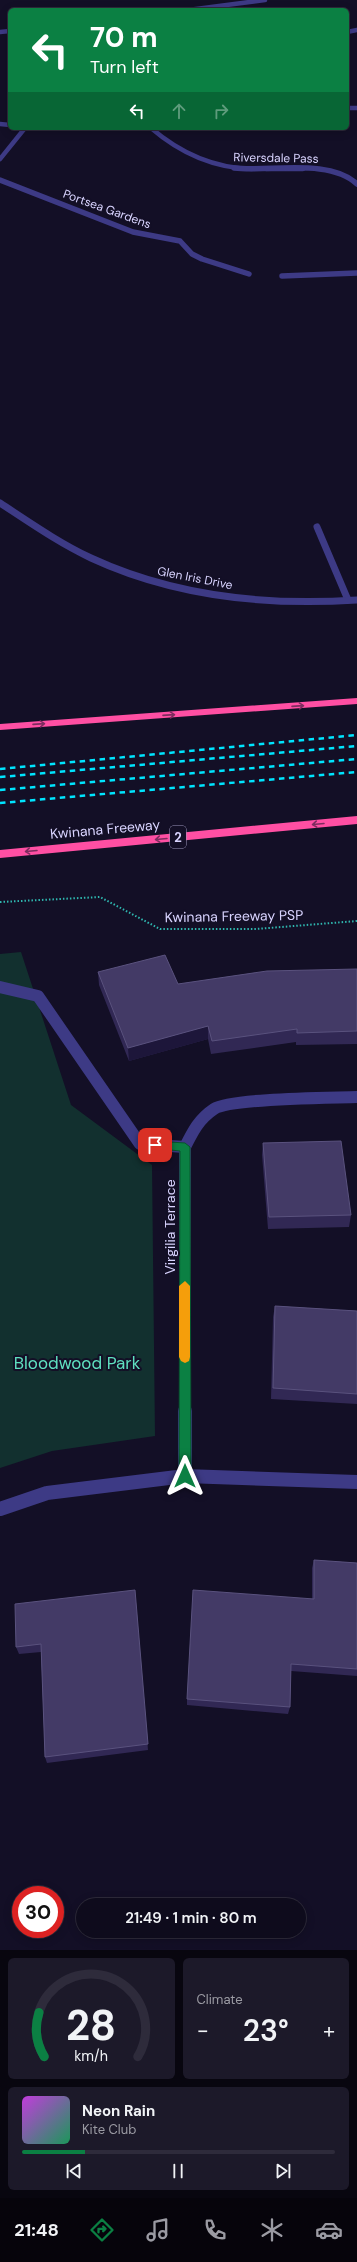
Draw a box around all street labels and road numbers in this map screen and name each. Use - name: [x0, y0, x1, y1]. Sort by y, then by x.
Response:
- street label: Riversdale Pass: [233, 149, 319, 167]
- street label: Portsea Gardens: [61, 186, 153, 232]
- street label: Glen Iris Drive: [156, 563, 234, 593]
- street label: Kwinana Freeway: [49, 815, 161, 843]
- road number: 2: [170, 826, 186, 848]
- street label: Kwinana Freeway PSP: [165, 906, 303, 926]
- street label: Virgilia Terrace: [161, 1179, 179, 1275]

